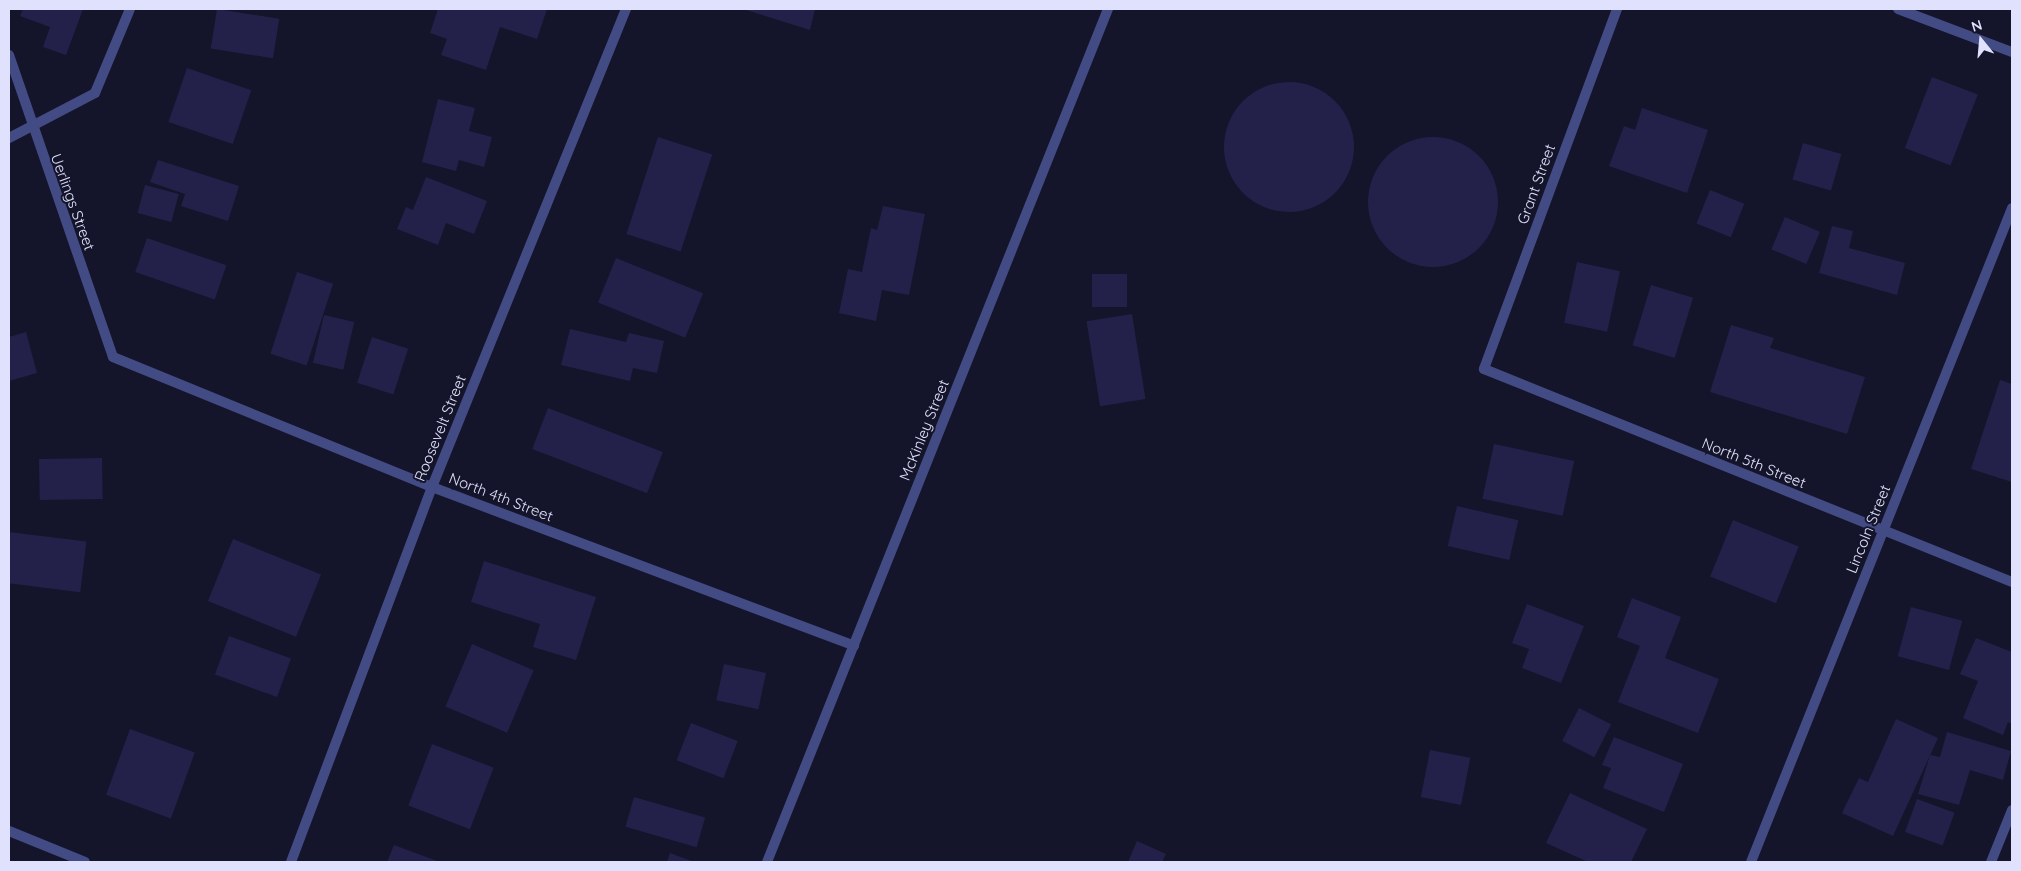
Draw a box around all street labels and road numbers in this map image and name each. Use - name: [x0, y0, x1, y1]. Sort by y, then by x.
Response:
- street label: Grant Street: [1513, 141, 1559, 227]
- street label: Uerlings Street: [47, 151, 99, 253]
- street label: Roosevelt Street: [410, 372, 470, 484]
- street label: McKinley Street: [896, 377, 952, 483]
- street label: North 5th Street: [1699, 434, 1809, 492]
- street label: North 4th Street: [446, 469, 556, 525]
- street label: Lincoln Street: [1842, 482, 1894, 576]

